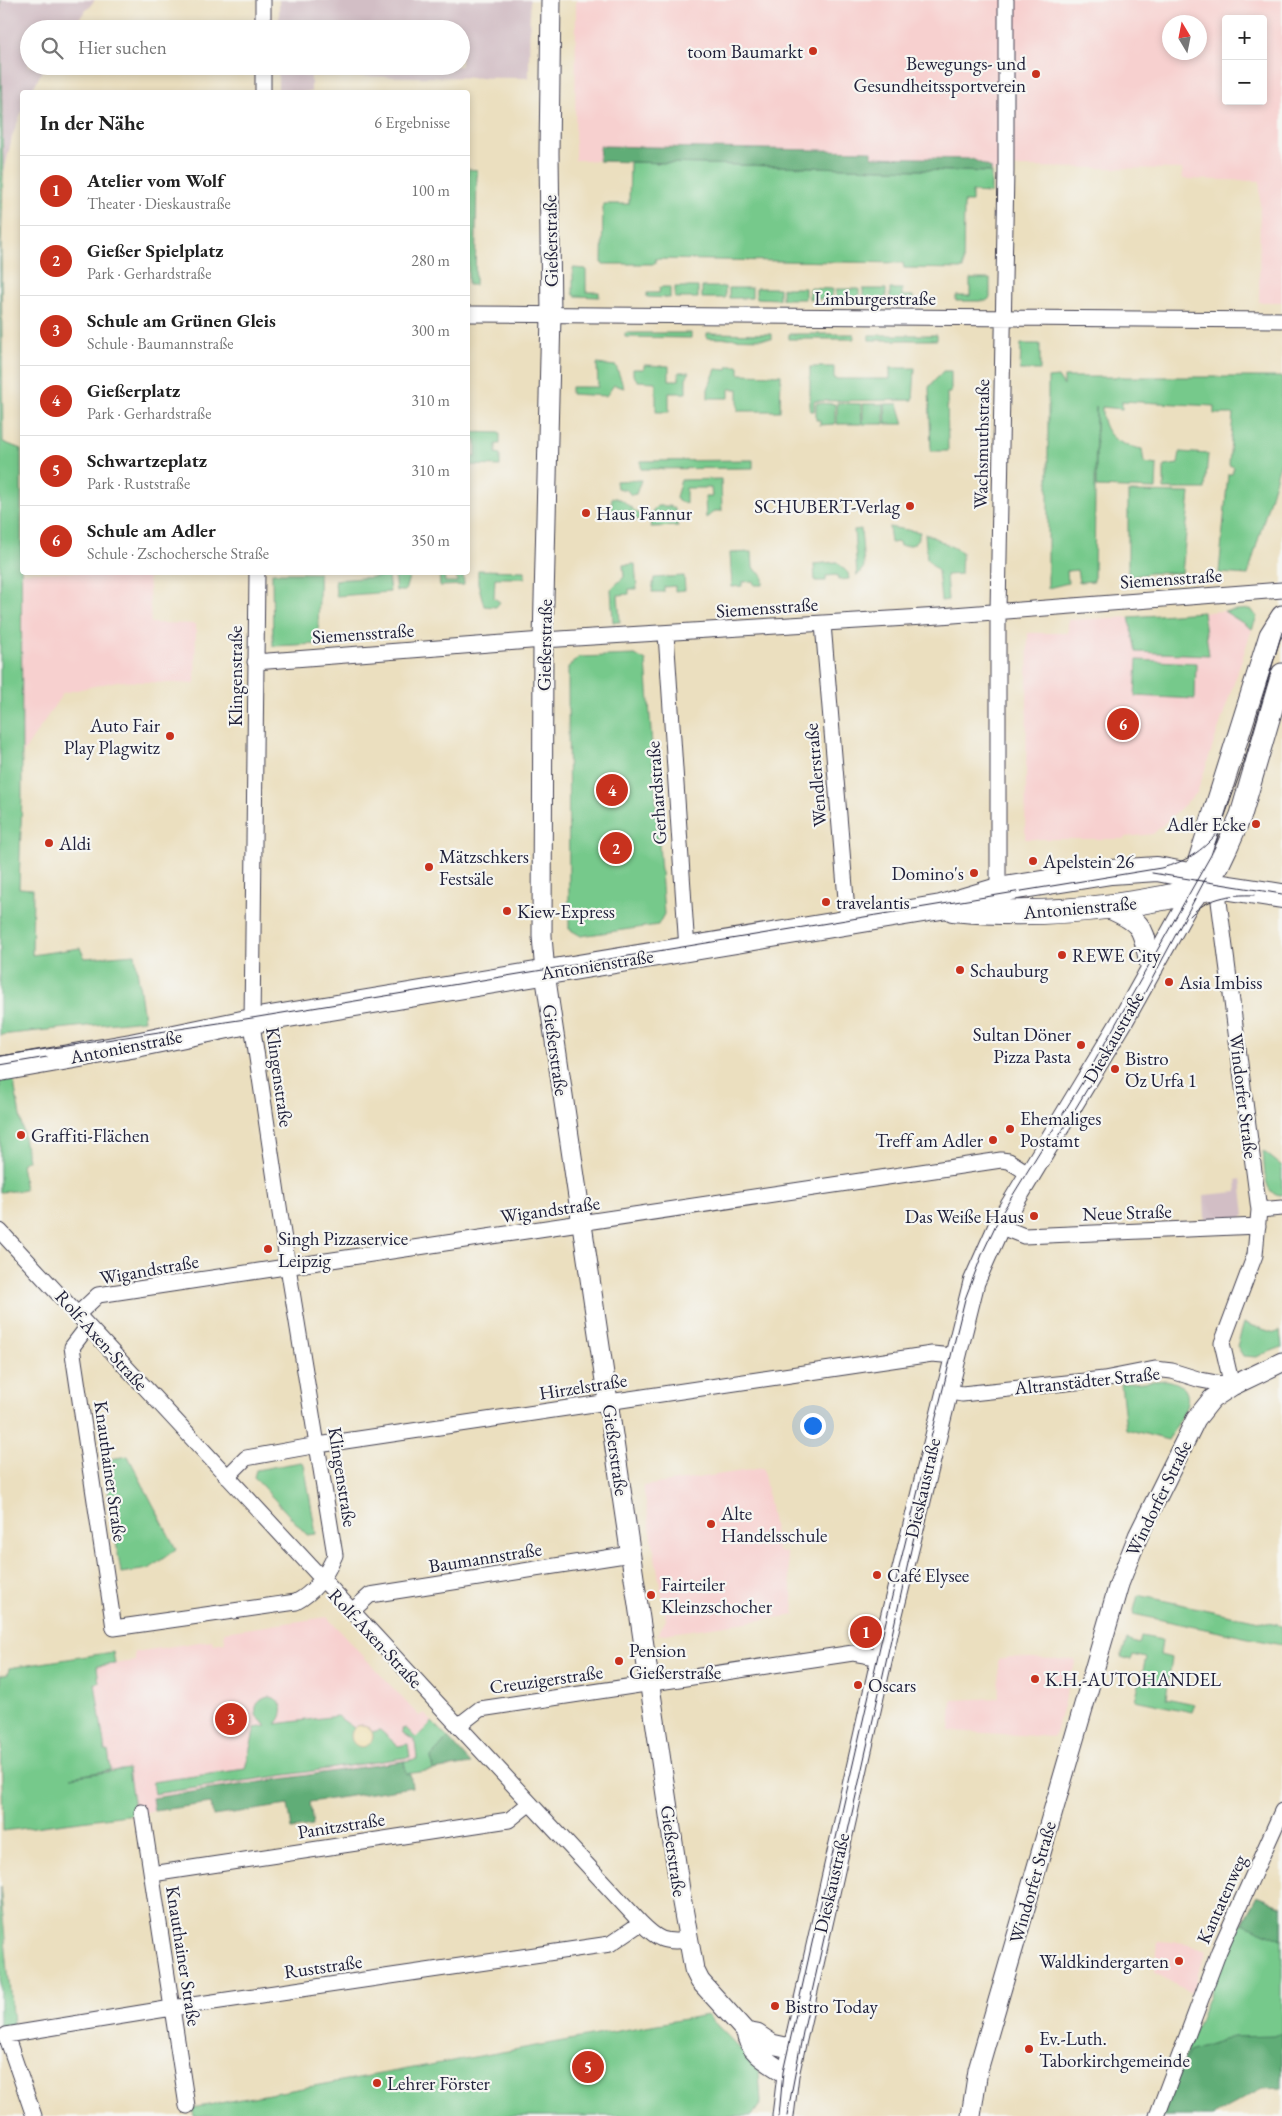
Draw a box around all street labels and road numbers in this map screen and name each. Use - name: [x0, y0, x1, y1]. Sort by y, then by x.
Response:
- street label: Gießerstraße: [537, 195, 564, 287]
- street label: Limburgerstraße: [814, 286, 936, 311]
- street label: Wachsmuthstraße: [968, 379, 995, 509]
- street label: Siemensstraße: [1119, 562, 1223, 595]
- street label: Siemensstraße: [715, 591, 819, 624]
- street label: Gießerstraße: [531, 599, 558, 691]
- street label: Siemensstraße: [311, 617, 415, 650]
- street label: Klingenstraße: [223, 626, 248, 726]
- street label: Wendlerstraße: [799, 722, 832, 828]
- street label: Gerhardstraße: [640, 740, 673, 846]
- street label: Antonienstraße: [1021, 890, 1138, 925]
- street label: Antonienstraße: [538, 943, 655, 986]
- street label: Dieskaustraße: [1077, 987, 1150, 1088]
- street label: Gießerstraße: [537, 1003, 574, 1097]
- street label: Antonienstraße: [67, 1023, 184, 1070]
- street label: Klingenstraße: [260, 1025, 299, 1129]
- street label: Windorfer Straße: [1223, 1032, 1264, 1160]
- street label: Wigandstraße: [499, 1190, 601, 1229]
- street label: Neue Straße: [1082, 1198, 1172, 1227]
- street label: Wigandstraße: [98, 1248, 201, 1291]
- street label: Rolf-Axen-Straße: [50, 1285, 154, 1396]
- street label: Altranstädter Straße: [1012, 1360, 1161, 1401]
- street label: Hirzelstraße: [537, 1367, 629, 1406]
- street label: Knauthainer Straße: [88, 1399, 133, 1543]
- street label: Gießerstraße: [597, 1403, 634, 1497]
- street label: Klingenstraße: [322, 1425, 363, 1529]
- street label: Dieskaustraße: [899, 1436, 946, 1541]
- street label: Windorfer Straße: [1120, 1436, 1197, 1560]
- street label: Baumannstraße: [427, 1536, 543, 1579]
- street label: Rolf-Axen-Straße: [323, 1583, 428, 1694]
- street label: Creuzigerstraße: [488, 1659, 604, 1700]
- street label: Gießerstraße: [655, 1804, 692, 1898]
- street label: Panitzstraße: [296, 1806, 386, 1845]
- street label: Windorfer Straße: [1003, 1818, 1062, 1946]
- street label: Dieskaustraße: [808, 1831, 855, 1936]
- street label: Kantatenweg: [1191, 1850, 1253, 1948]
- street label: Knauthainer Straße: [160, 1884, 207, 2028]
- street label: Ruststraße: [282, 1949, 364, 1984]

